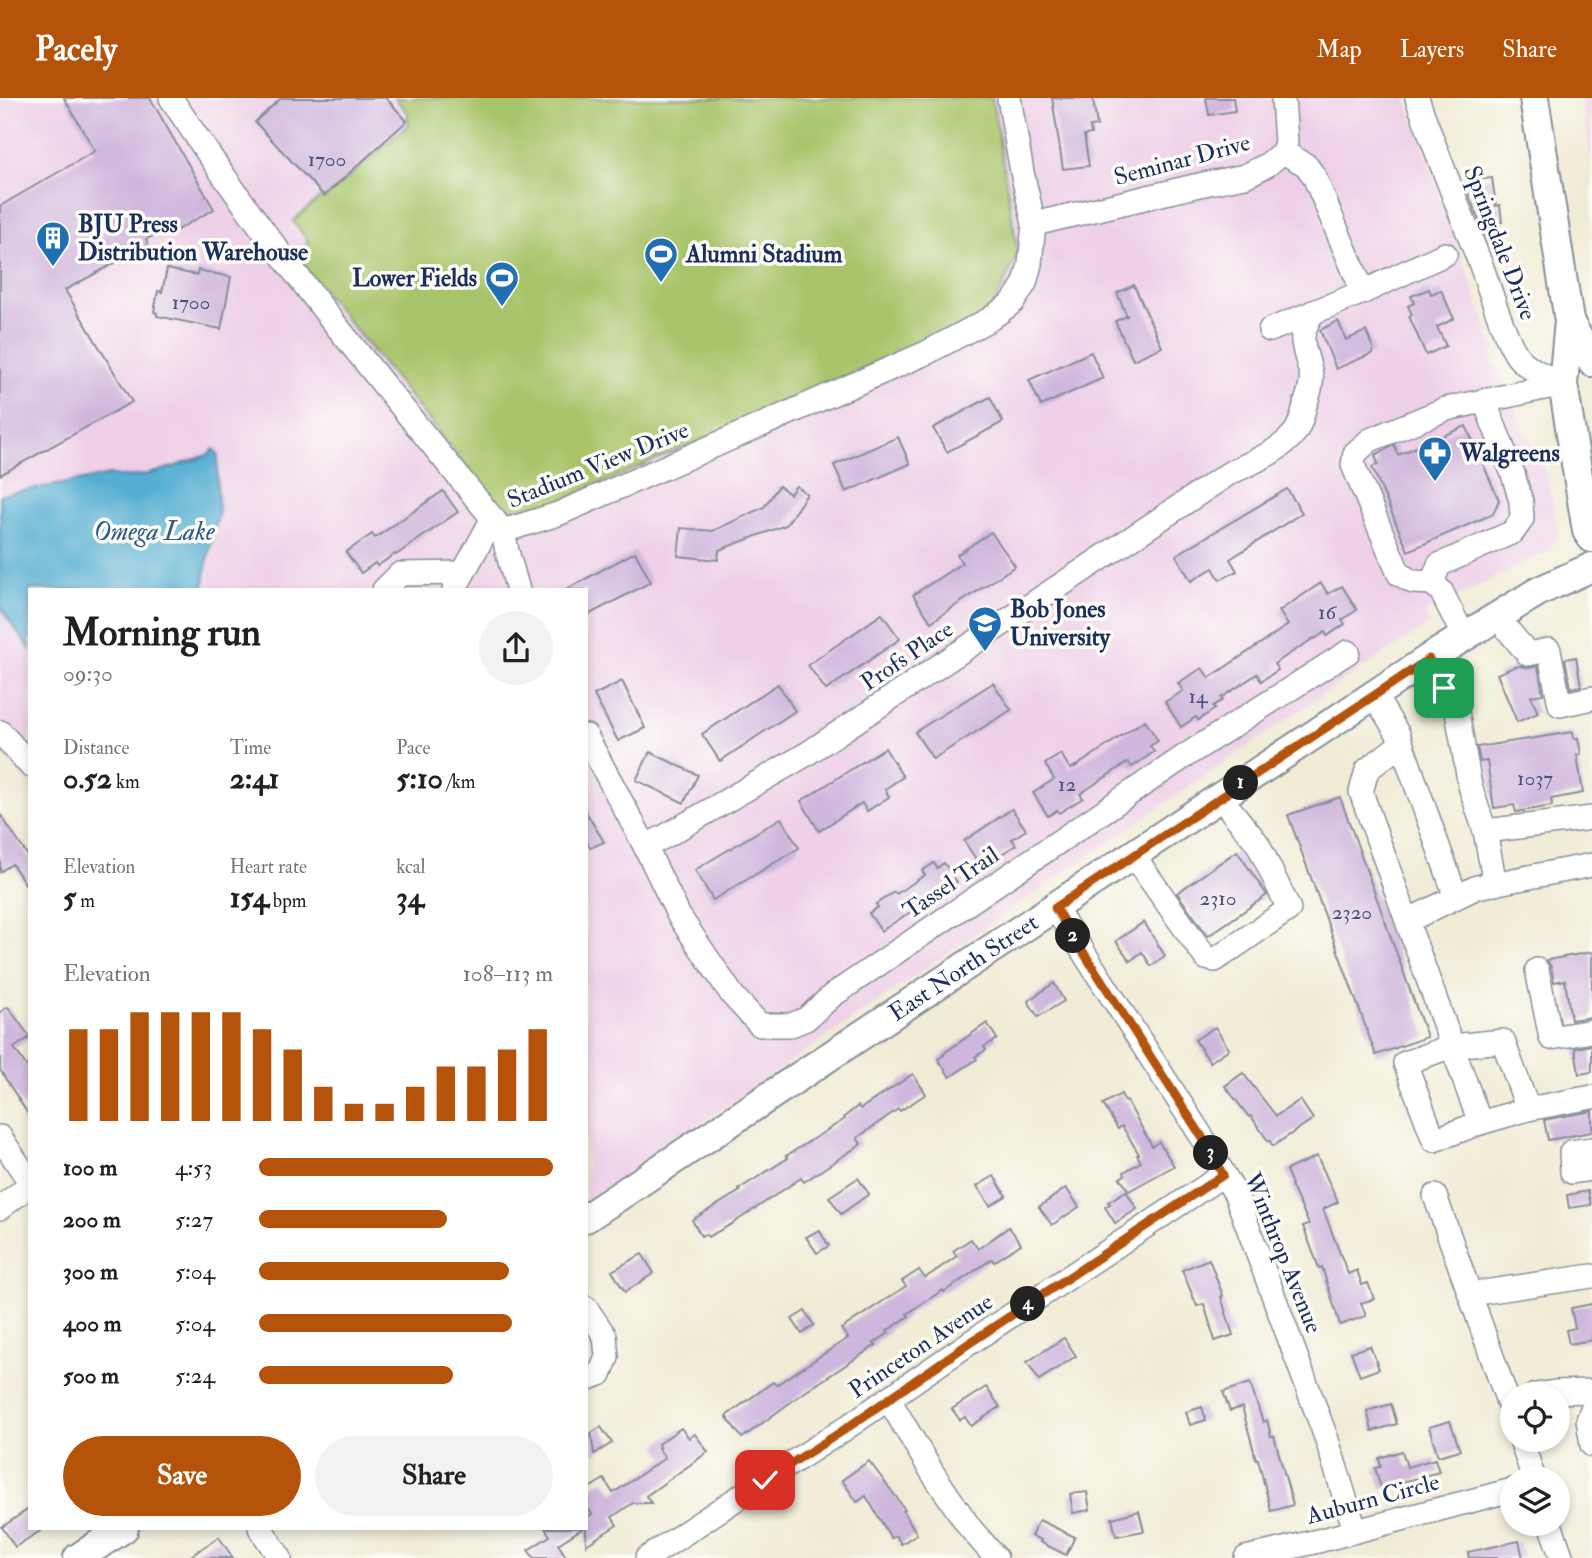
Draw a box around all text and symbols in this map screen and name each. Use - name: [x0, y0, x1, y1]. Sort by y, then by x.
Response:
- text: Pacely: [35, 29, 117, 70]
- text: Map: [1317, 34, 1362, 65]
- text: Layers: [1400, 34, 1464, 65]
- text: Share: [1502, 34, 1557, 65]
- street label: Seminar Drive: [1111, 127, 1253, 193]
- house number: 1700: [308, 146, 346, 173]
- street label: Springdale Drive: [1456, 162, 1544, 324]
- place label: BJU Press Distribution Warehouse: [78, 209, 308, 268]
- building icon: BJU Press Distribution Warehouse: [34, 219, 72, 268]
- sports icon: Alumni Stadium: [642, 235, 680, 284]
- place label: Alumni Stadium: [685, 239, 843, 270]
- sports icon: Lower Fields: [483, 259, 521, 308]
- place label: Lower Fields: [352, 263, 477, 294]
- house number: 1700: [172, 289, 210, 316]
- street label: Stadium View Drive: [503, 414, 693, 516]
- pharmacy icon: Walgreens: [1416, 434, 1454, 483]
- place label: Walgreens: [1459, 438, 1560, 469]
- water label: Omega Lake: [93, 516, 215, 548]
- place label: Bob Jones University: [1010, 594, 1112, 653]
- house number: 16: [1318, 599, 1337, 626]
- school or university icon: Bob Jones University: [966, 604, 1004, 653]
- text: Morning run: [63, 609, 261, 657]
- button: share: [479, 611, 553, 685]
- street label: Profs Place: [855, 614, 959, 698]
- pin: [1414, 658, 1474, 718]
- text: 09:30: [63, 659, 113, 688]
- icon: arrive: [1425, 669, 1463, 707]
- house number: 14: [1189, 683, 1209, 710]
- text: Distance: [63, 736, 129, 760]
- text: Time: [230, 736, 271, 760]
- text: Pace: [396, 736, 430, 760]
- text: 0.52: [63, 760, 112, 797]
- text: 2:41: [230, 760, 279, 797]
- text: 5:10: [396, 760, 443, 797]
- house number: 1037: [1517, 765, 1553, 792]
- pin: 1: [1224, 766, 1258, 800]
- text: km: [112, 770, 140, 794]
- text: /km: [443, 770, 476, 794]
- text: 1: [1237, 770, 1244, 794]
- house number: 12: [1058, 771, 1076, 798]
- street label: Tassel Trail: [897, 840, 1005, 926]
- text: Elevation: [63, 855, 135, 879]
- text: Heart rate: [230, 855, 307, 879]
- text: kcal: [396, 855, 425, 879]
- text: 5: [63, 879, 76, 916]
- text: 154: [230, 879, 269, 916]
- text: 34: [396, 879, 424, 916]
- house number: 2310: [1200, 885, 1236, 912]
- text: m: [76, 889, 95, 913]
- text: bpm: [269, 889, 307, 913]
- house number: 2320: [1332, 899, 1372, 926]
- street label: East North Street: [883, 907, 1044, 1028]
- pin: 2: [1056, 918, 1090, 954]
- text: 2: [1068, 923, 1077, 947]
- text: Elevation: [63, 959, 151, 988]
- text: 108–113 m: [463, 959, 553, 988]
- pin: 3: [1194, 1136, 1228, 1170]
- text: 3: [1207, 1140, 1214, 1164]
- text: 100 m: [63, 1153, 117, 1182]
- text: 4:53: [175, 1153, 212, 1182]
- street label: Winthrop Avenue: [1236, 1167, 1329, 1338]
- text: 200 m: [63, 1205, 121, 1234]
- text: 5:27: [175, 1205, 213, 1234]
- text: 300 m: [63, 1257, 118, 1286]
- text: 5:04: [175, 1257, 215, 1286]
- street label: Princeton Avenue: [843, 1286, 999, 1406]
- pin: 4: [1010, 1286, 1046, 1322]
- text: 4: [1022, 1291, 1033, 1315]
- text: 400 m: [63, 1309, 122, 1338]
- text: 5:04: [175, 1309, 215, 1338]
- text: 500 m: [63, 1361, 119, 1390]
- text: 5:24: [175, 1361, 215, 1390]
- map controls: [1500, 1382, 1570, 1536]
- button: locate: [1500, 1382, 1570, 1452]
- button: Save: [63, 1436, 301, 1516]
- button: Share: [315, 1436, 553, 1516]
- pin: [735, 1450, 795, 1510]
- icon: check: [746, 1461, 784, 1499]
- street label: Auburn Circle: [1302, 1466, 1443, 1532]
- button: layers: [1500, 1466, 1570, 1536]

